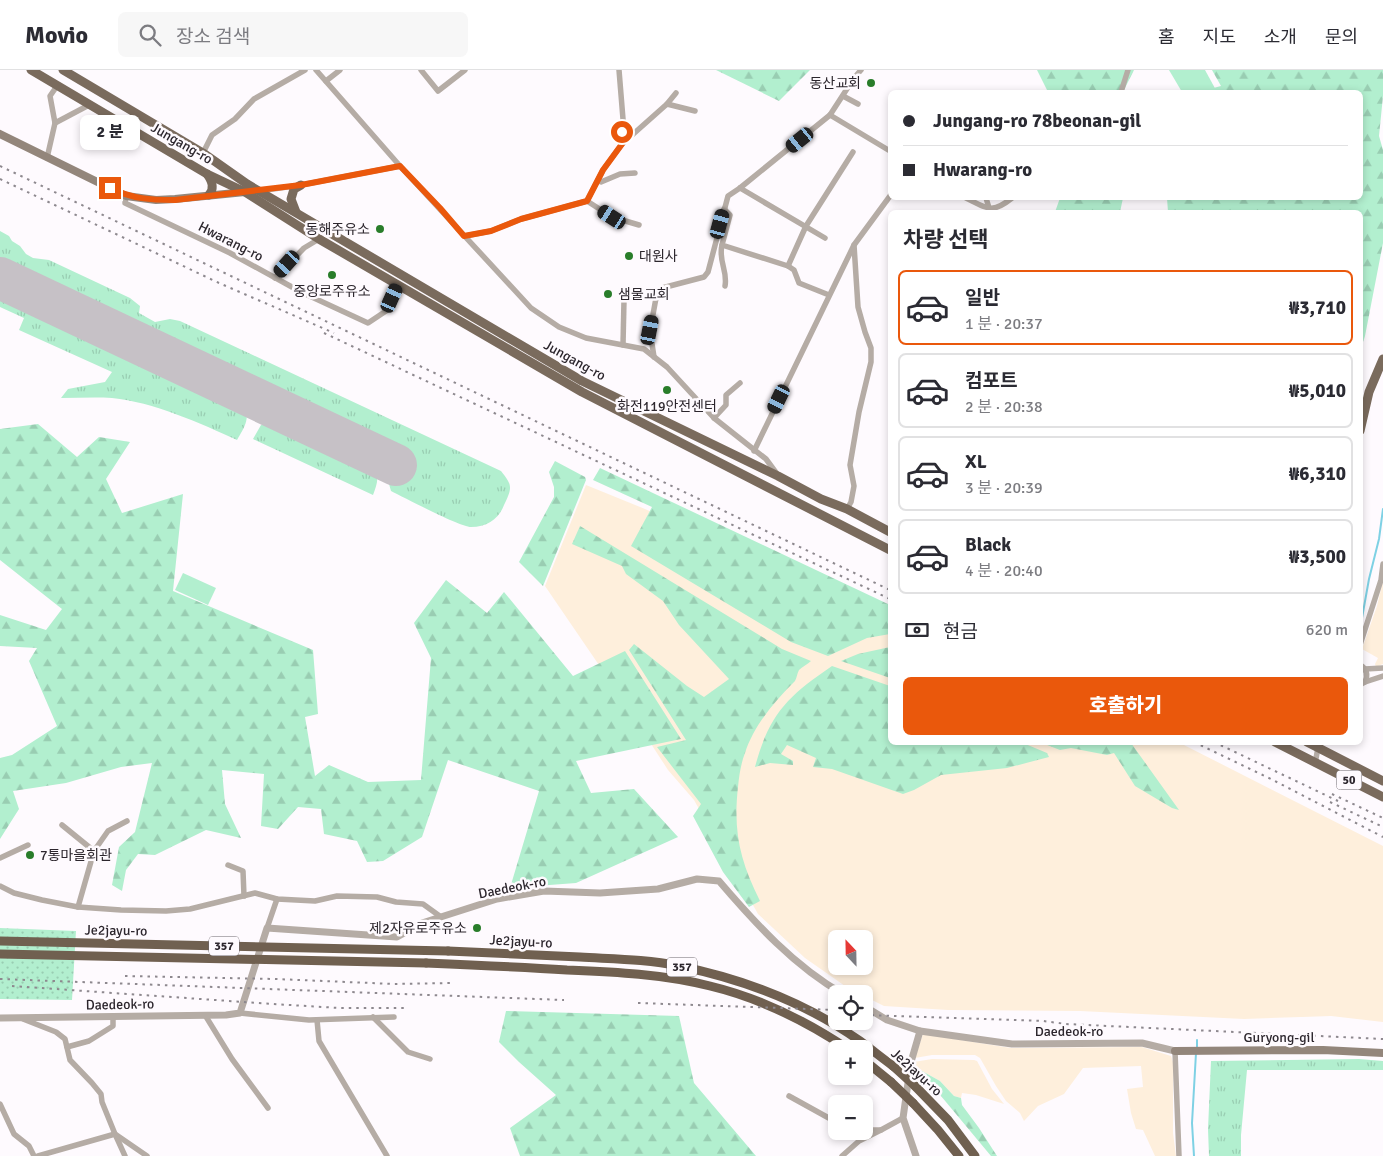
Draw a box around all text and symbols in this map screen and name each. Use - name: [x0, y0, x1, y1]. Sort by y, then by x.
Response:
- search box: [118, 12, 468, 57]
- text: Movio: [25, 20, 88, 50]
- icon: search: [136, 21, 164, 49]
- text: 장소 검색: [176, 25, 250, 49]
- text: 홈: [1158, 26, 1175, 48]
- text: 지도: [1203, 26, 1236, 48]
- text: 소개: [1264, 26, 1297, 48]
- text: 문의: [1325, 26, 1358, 48]
- place label: 동산교회: [809, 75, 861, 92]
- marker: 동산교회: [865, 77, 877, 89]
- text: Jungang-ro 78beonan-gil: [933, 109, 1141, 133]
- callout: 2 분: [80, 116, 140, 150]
- street label: Jungang-ro: [148, 119, 216, 168]
- route start: [611, 121, 633, 143]
- text: 2 분: [97, 122, 123, 142]
- car: [783, 125, 816, 155]
- text: Hwarang-ro: [933, 158, 1032, 182]
- route end: [99, 177, 121, 199]
- car: [595, 203, 628, 231]
- car: [708, 208, 731, 240]
- street label: Hwarang-ro: [195, 218, 266, 265]
- place label: 동해주유소: [306, 221, 370, 238]
- marker: 동해주유소: [374, 223, 386, 235]
- text: 차량 선택: [903, 226, 989, 253]
- car: [271, 248, 302, 280]
- place label: 대원사: [639, 248, 678, 265]
- marker: 대원사: [623, 250, 635, 262]
- marker: 중앙로주유소: [326, 269, 338, 281]
- car: [379, 281, 404, 315]
- place label: 중앙로주유소: [293, 283, 371, 300]
- icon: car: [905, 285, 950, 330]
- place label: 샘물교회: [618, 286, 670, 303]
- text: 일반: [965, 286, 1000, 310]
- marker: 샘물교회: [602, 288, 614, 300]
- text: ₩3,710: [1289, 296, 1346, 320]
- car: [639, 314, 660, 346]
- text: 1 분 · 20:37: [965, 314, 1043, 334]
- street label: Jungang-ro: [541, 336, 609, 384]
- icon: car: [905, 368, 950, 413]
- text: 컴포트: [965, 369, 1017, 393]
- text: ₩5,010: [1289, 379, 1346, 403]
- car: [765, 382, 792, 416]
- marker: 화전119안전센터: [661, 384, 673, 396]
- text: 2 분 · 20:38: [965, 397, 1043, 417]
- place label: 화전119안전센터: [617, 398, 717, 415]
- text: XL: [965, 450, 987, 474]
- icon: car: [905, 451, 950, 496]
- text: ₩6,310: [1289, 462, 1346, 486]
- text: 3 분 · 20:39: [965, 478, 1043, 498]
- text: Black: [965, 533, 1011, 557]
- icon: car: [905, 534, 950, 579]
- text: ₩3,500: [1289, 545, 1346, 569]
- text: 4 분 · 20:40: [965, 561, 1043, 581]
- icon: cash: [903, 616, 931, 644]
- text: 현금: [943, 620, 978, 644]
- text: 620 m: [1306, 620, 1348, 640]
- button: 호출하기: [903, 677, 1348, 735]
- road number: 50: [1336, 770, 1362, 790]
- place label: 7통마을회관: [40, 847, 112, 864]
- marker: 7통마을회관: [24, 849, 36, 861]
- street label: Daedeok-ro: [477, 873, 547, 902]
- place label: 제2자유로주유소: [369, 920, 467, 937]
- street label: Je2jayu-ro: [84, 921, 148, 940]
- marker: 제2자유로주유소: [471, 922, 483, 934]
- north arrow: [828, 930, 872, 975]
- map controls: [828, 930, 873, 1140]
- street label: Je2jayu-ro: [489, 931, 553, 952]
- road number: 357: [209, 936, 239, 956]
- road number: 357: [667, 958, 697, 976]
- button: locate: [828, 985, 873, 1030]
- street label: Daedeok-ro: [86, 995, 154, 1014]
- street label: Daedeok-ro: [1035, 1023, 1103, 1040]
- street label: Guryong-gil: [1243, 1029, 1315, 1046]
- button: +: [828, 1040, 873, 1085]
- street label: Je2jayu-ro: [888, 1045, 946, 1100]
- button: −: [828, 1095, 873, 1140]

